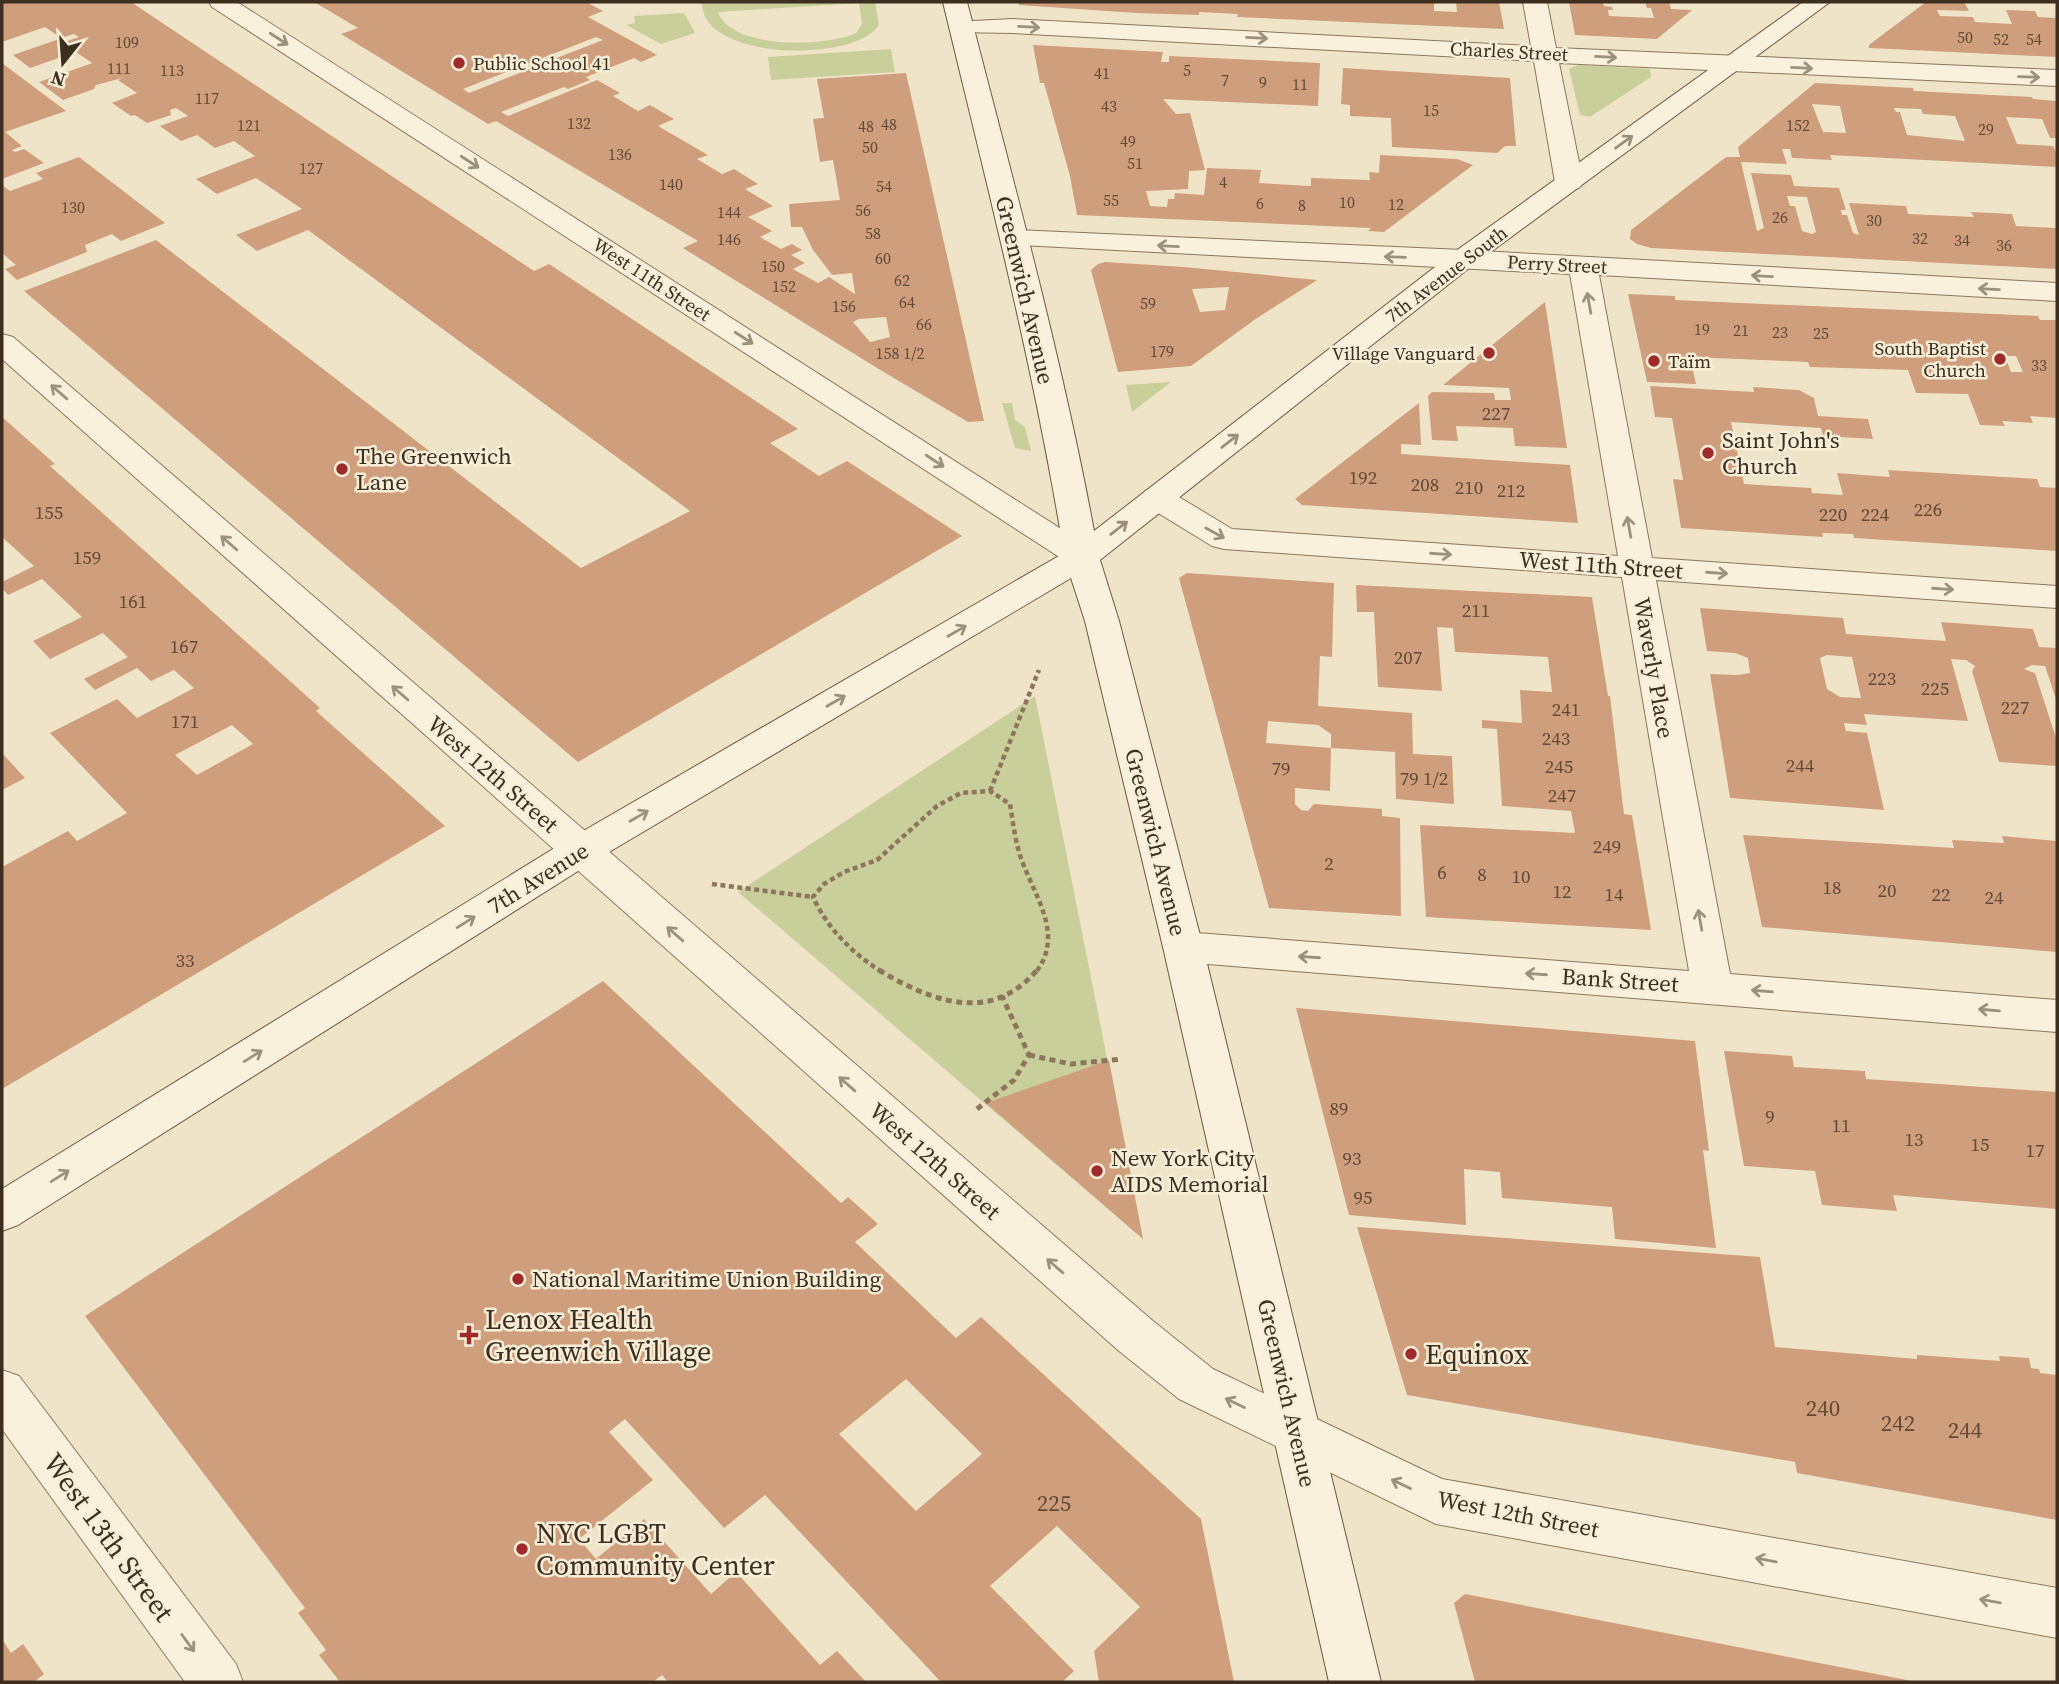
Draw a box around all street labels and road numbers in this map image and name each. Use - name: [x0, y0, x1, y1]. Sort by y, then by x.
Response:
- street label: Charles Street: [1449, 35, 1569, 67]
- street label: Greenwich Avenue: [988, 193, 1062, 387]
- street label: 7th Avenue South: [1379, 219, 1513, 329]
- street label: West 11th Street: [588, 231, 717, 327]
- street label: Perry Street: [1506, 248, 1608, 280]
- street label: West 11th Street: [1518, 543, 1685, 587]
- street label: Waverly Place: [1626, 595, 1682, 741]
- street label: West 12th Street: [421, 708, 566, 840]
- street label: Greenwich Avenue: [1117, 745, 1195, 939]
- street label: 7th Avenue: [481, 834, 595, 922]
- street label: Bank Street: [1560, 960, 1680, 1000]
- street label: West 12th Street: [863, 1095, 1008, 1227]
- street label: Greenwich Avenue: [1250, 1296, 1324, 1490]
- street label: West 13th Street: [35, 1445, 184, 1630]
- street label: West 12th Street: [1434, 1483, 1602, 1545]

